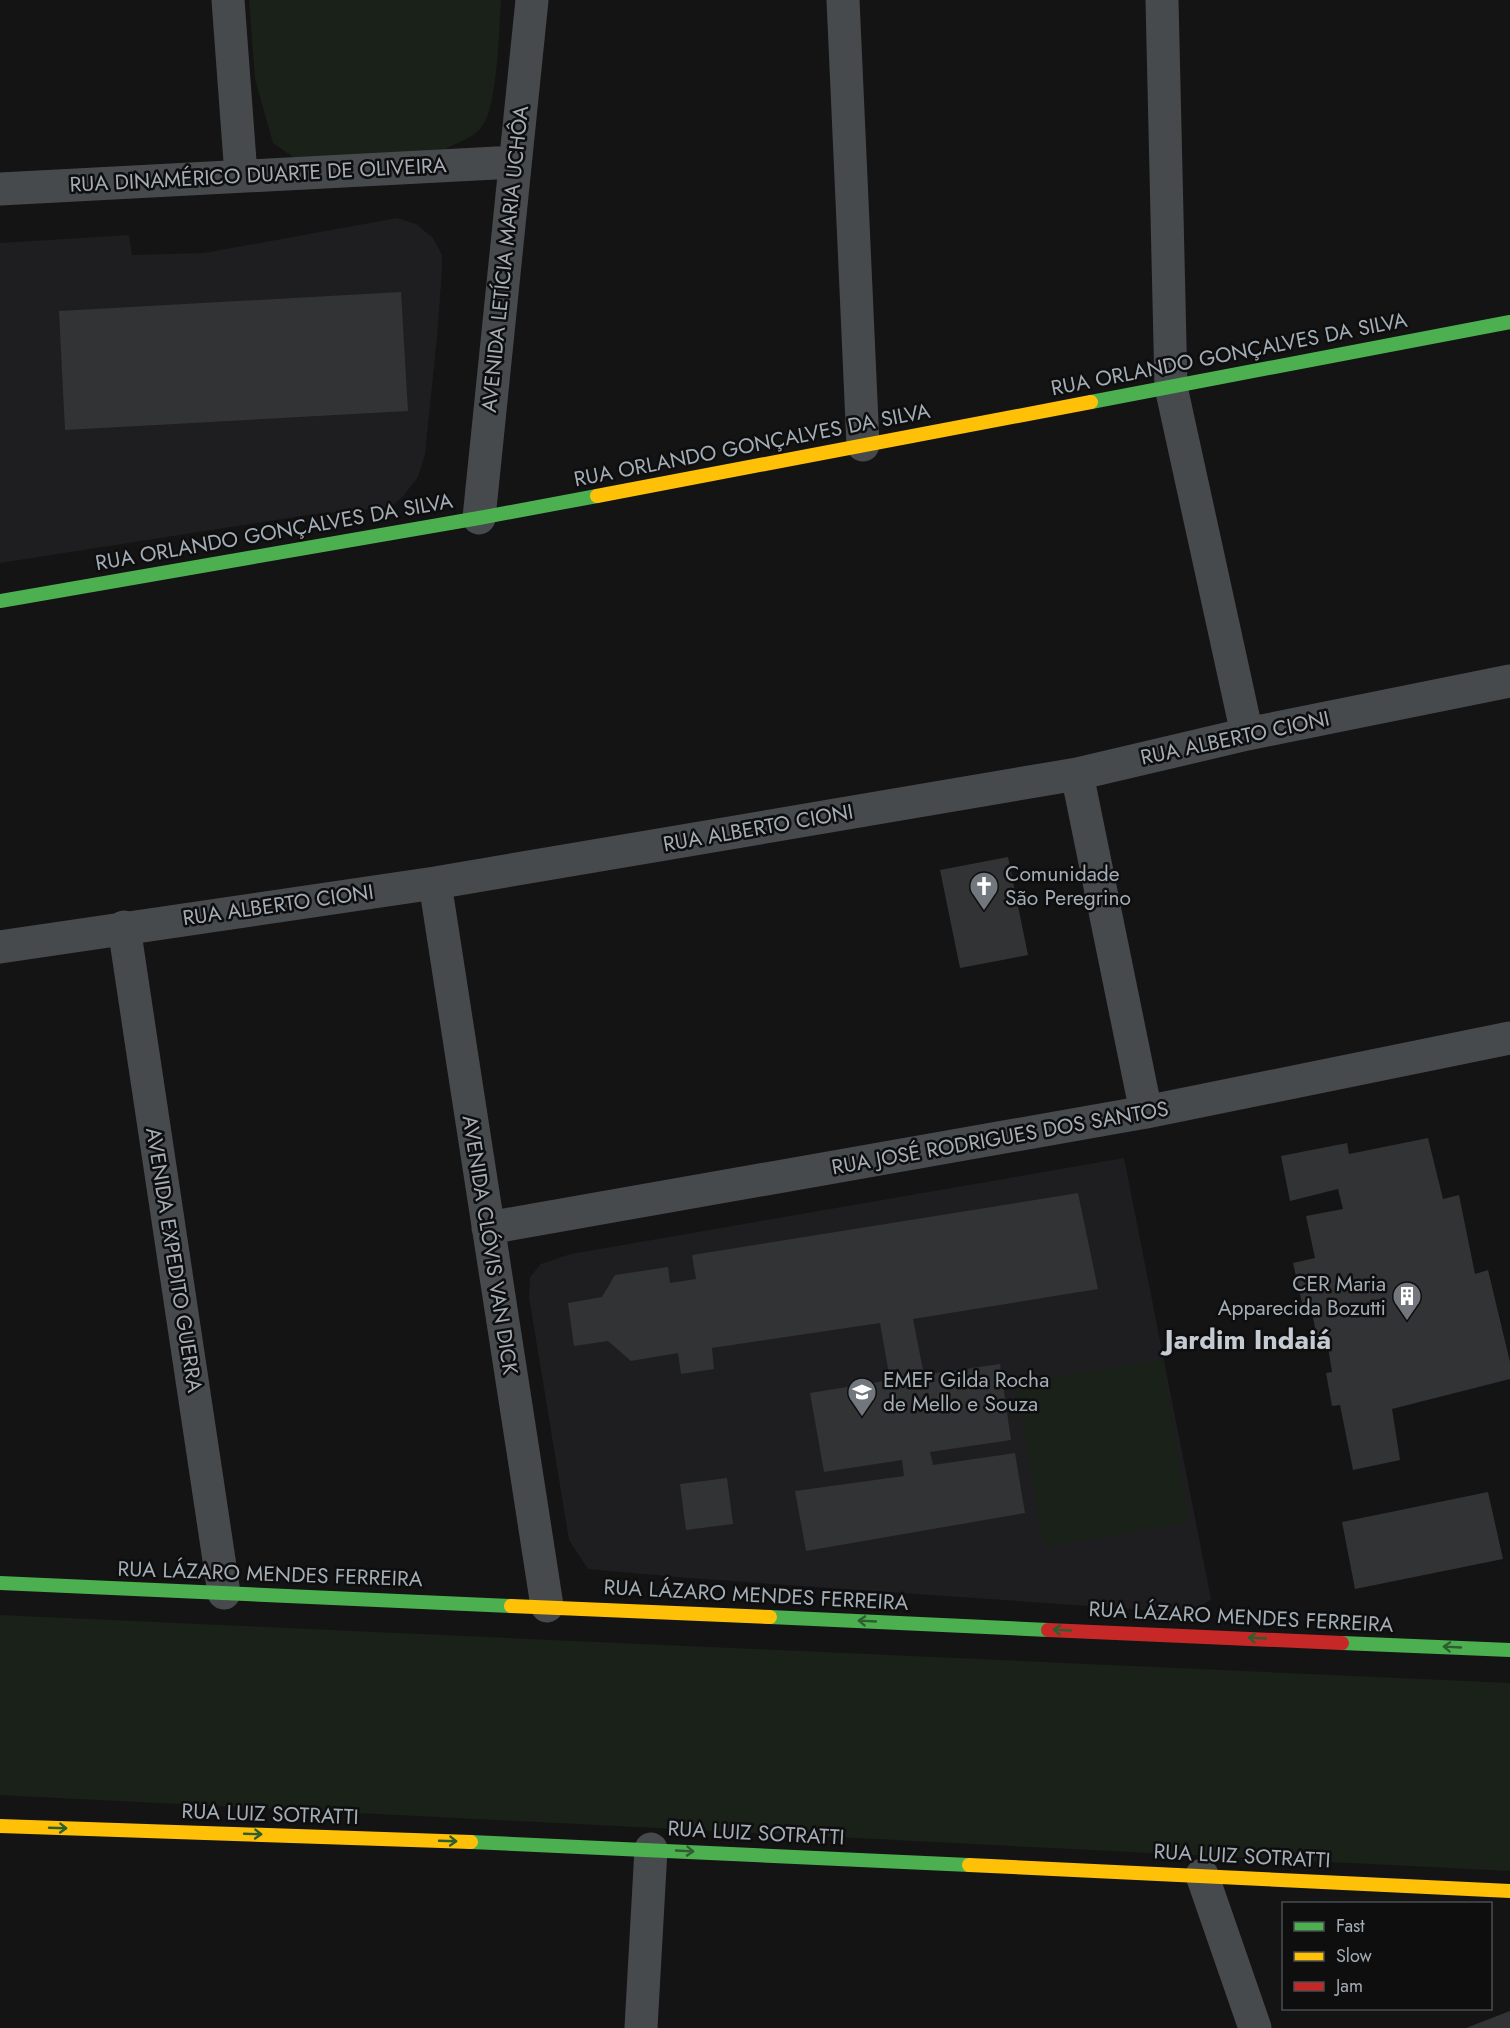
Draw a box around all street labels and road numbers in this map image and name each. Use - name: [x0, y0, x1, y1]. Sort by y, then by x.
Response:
- street label: AVENIDA LETÍCIA MARIA UCHÔA: [474, 104, 536, 414]
- street label: RUA DINAMÉRICO DUARTE DE OLIVEIRA: [69, 150, 447, 200]
- street label: RUA ORLANDO GONÇALVES DA SILVA: [1048, 305, 1410, 403]
- street label: RUA ORLANDO GONÇALVES DA SILVA: [571, 396, 933, 494]
- street label: RUA ORLANDO GONÇALVES DA SILVA: [93, 486, 455, 578]
- street label: RUA ALBERTO CIONI: [1138, 703, 1332, 773]
- street label: RUA ALBERTO CIONI: [661, 797, 855, 859]
- street label: RUA ALBERTO CIONI: [181, 877, 375, 933]
- street label: RUA JOSÉ RODRIGUES DOS SANTOS: [829, 1094, 1171, 1182]
- street label: AVENIDA CLÓVIS VAN DICK: [455, 1113, 525, 1377]
- street label: AVENIDA EXPEDITO GUERRA: [138, 1125, 210, 1395]
- street label: RUA LÁZARO MENDES FERREIRA: [117, 1554, 423, 1594]
- street label: RUA LÁZARO MENDES FERREIRA: [603, 1572, 909, 1618]
- street label: RUA LÁZARO MENDES FERREIRA: [1088, 1594, 1394, 1640]
- street label: RUA LUIZ SOTRATTI: [181, 1796, 359, 1832]
- street label: RUA LUIZ SOTRATTI: [667, 1813, 845, 1853]
- street label: RUA LUIZ SOTRATTI: [1153, 1836, 1331, 1876]

